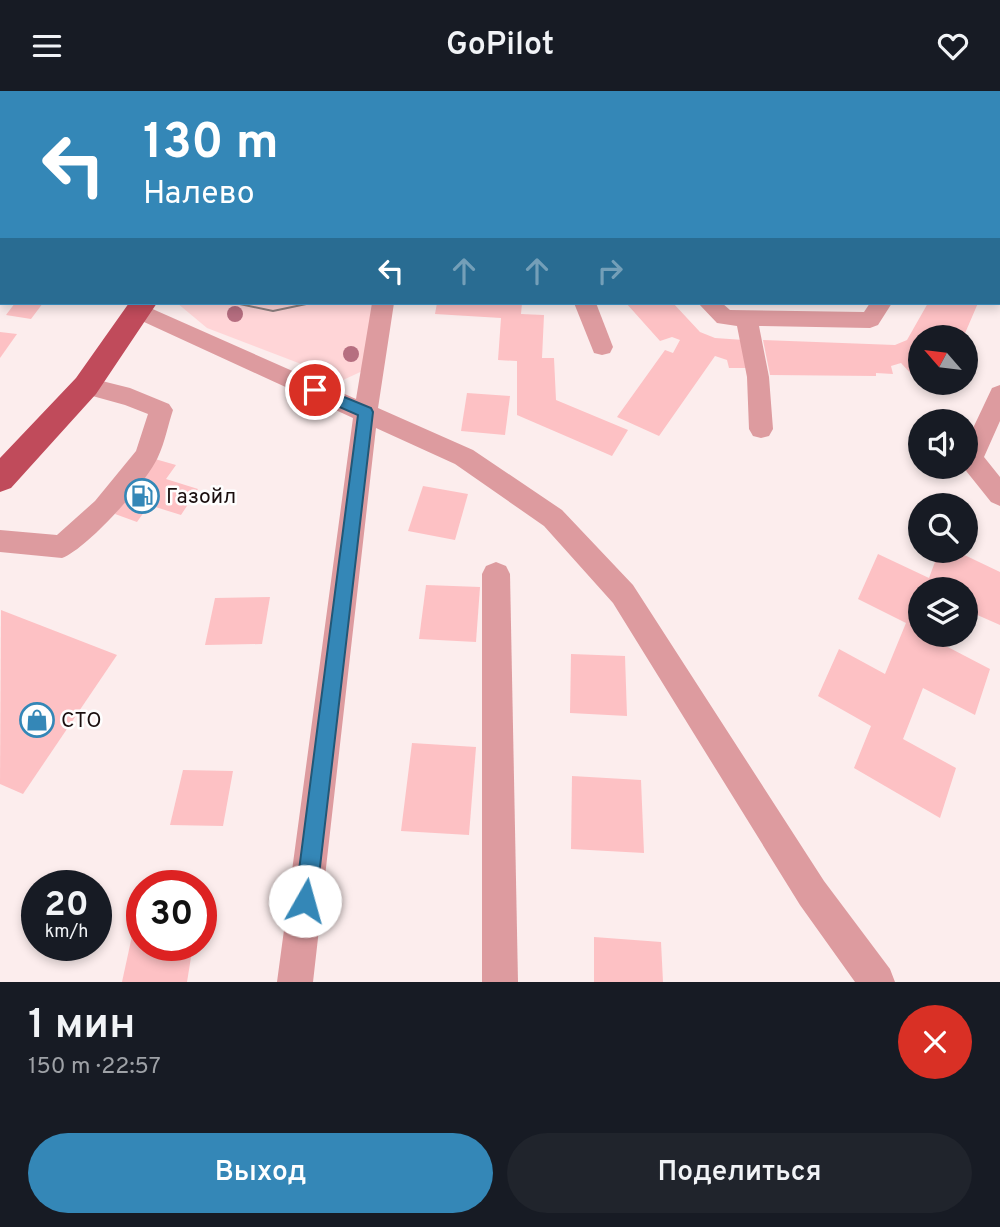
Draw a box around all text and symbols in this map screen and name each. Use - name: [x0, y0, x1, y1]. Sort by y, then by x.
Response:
- text: GoPilot: [446, 26, 554, 66]
- icon: menu: [28, 27, 66, 65]
- icon: heart: [934, 27, 972, 65]
- text: 130 m: [143, 114, 279, 176]
- icon: left: [28, 119, 119, 210]
- text: Налево: [143, 175, 255, 215]
- icon: left: [372, 252, 410, 290]
- icon: ahead: [445, 252, 483, 290]
- icon: ahead: [518, 252, 556, 290]
- icon: right: [591, 252, 629, 290]
- north arrow: [908, 325, 978, 395]
- map controls: [908, 325, 978, 647]
- pin: [285, 360, 345, 420]
- icon: arrive: [296, 371, 334, 409]
- button: sound: [908, 409, 978, 479]
- fuel station icon: Газойл: [123, 477, 161, 515]
- place label: Газойл: [166, 484, 236, 511]
- button: search: [908, 493, 978, 563]
- button: layers: [908, 577, 978, 647]
- shop icon: СТО: [18, 701, 56, 739]
- place label: СТО: [61, 708, 102, 735]
- position arrow: [268, 864, 342, 938]
- speed limit sign: 30: [126, 870, 217, 961]
- text: 20: [44, 884, 89, 928]
- text: km/h: [45, 921, 88, 944]
- text: 1 мин: [28, 1000, 135, 1053]
- button: close: [898, 1005, 972, 1079]
- text: 150 m · 22:57: [28, 1053, 161, 1082]
- button: Выход: [28, 1133, 493, 1213]
- button: Поделиться: [507, 1133, 972, 1213]

